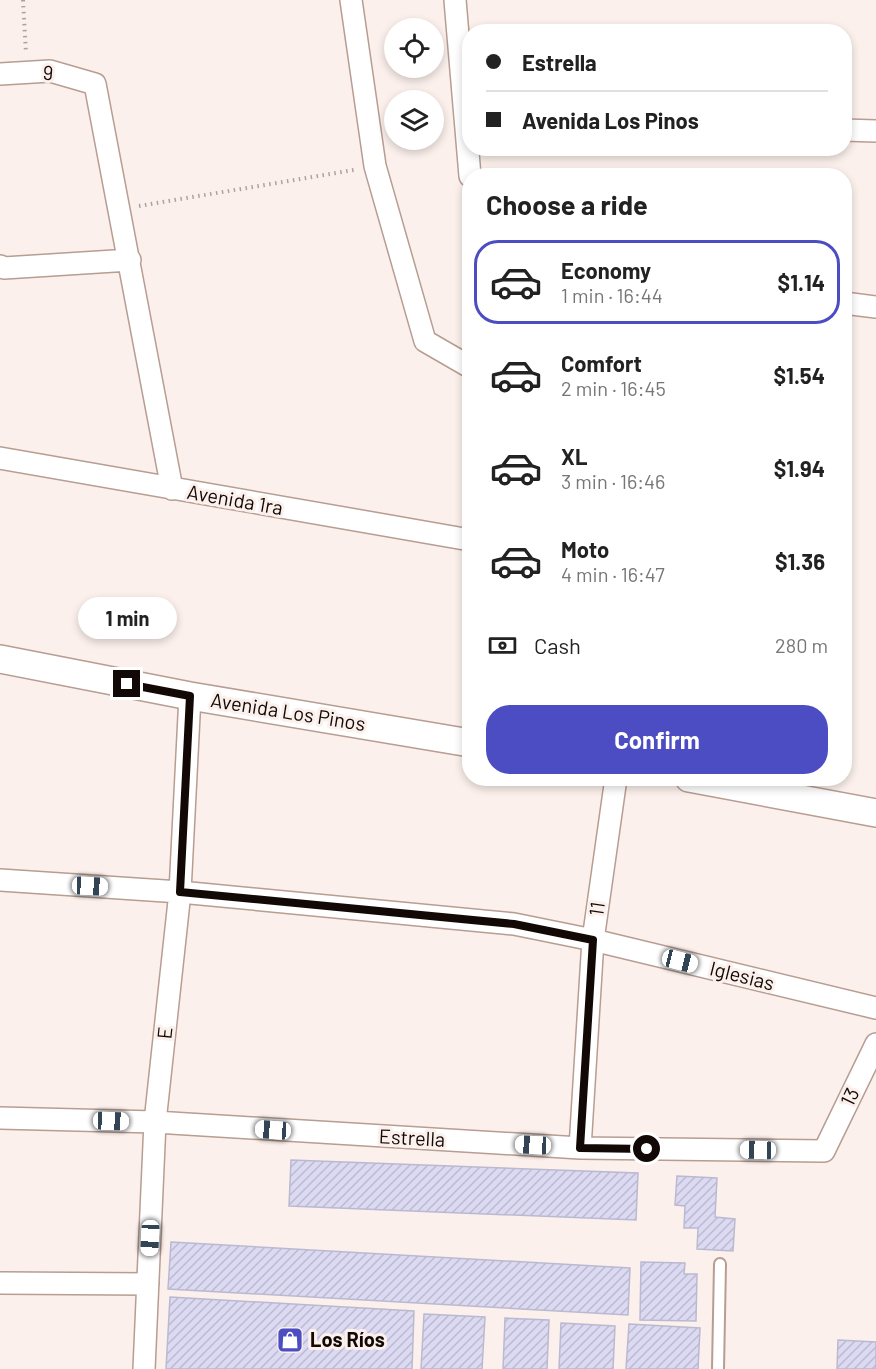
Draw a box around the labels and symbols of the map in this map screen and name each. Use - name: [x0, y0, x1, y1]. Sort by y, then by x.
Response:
- street label: 9: [42, 60, 54, 84]
- street label: Avenida 1ra: [185, 479, 285, 519]
- callout: 1 min: [78, 597, 176, 639]
- route end: [113, 670, 140, 697]
- street label: Avenida Los Pinos: [209, 687, 367, 735]
- car: [72, 876, 108, 896]
- street label: 11: [583, 900, 609, 917]
- car: [660, 948, 700, 974]
- street label: Iglesias: [708, 955, 777, 995]
- street label: E: [151, 1026, 177, 1040]
- street label: 13: [835, 1084, 864, 1110]
- car: [93, 1111, 129, 1131]
- car: [254, 1120, 292, 1140]
- street label: Estrella: [378, 1123, 446, 1151]
- car: [515, 1135, 551, 1155]
- route start: [633, 1135, 660, 1162]
- car: [740, 1141, 776, 1159]
- car: [140, 1220, 160, 1256]
- shop icon: Los Ríos: [275, 1325, 305, 1355]
- place label: Los Ríos: [310, 1327, 385, 1351]

